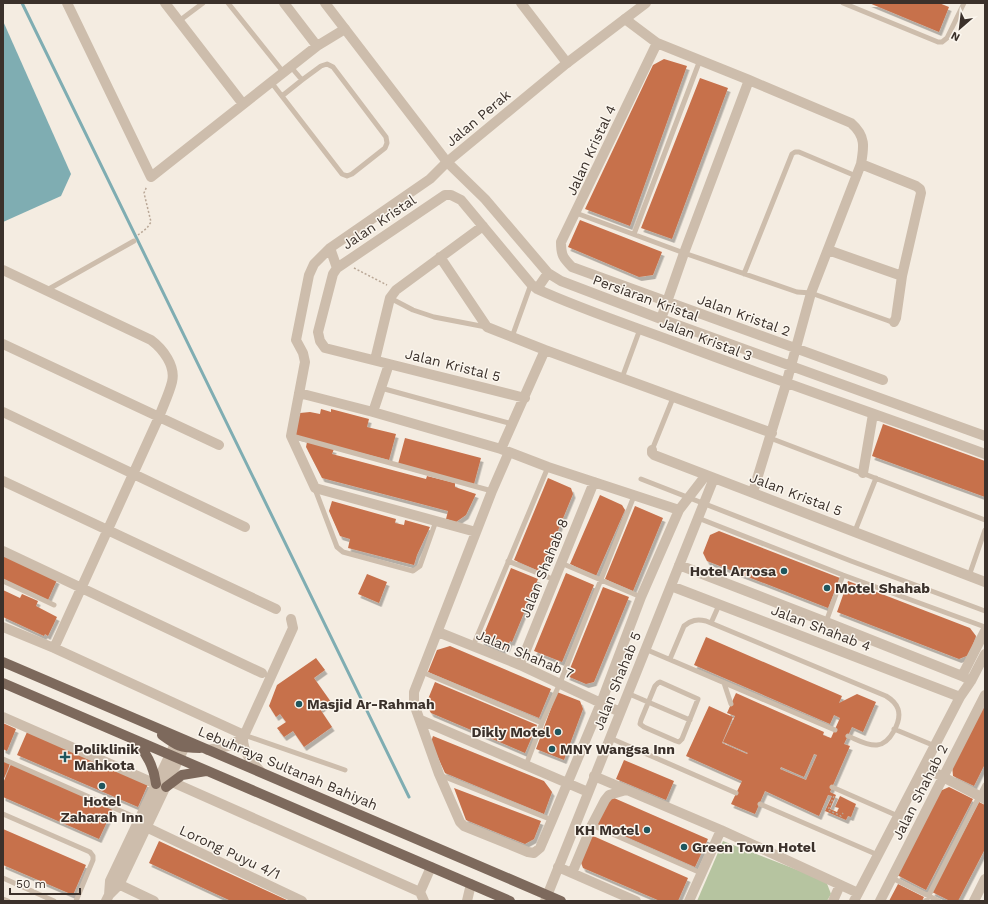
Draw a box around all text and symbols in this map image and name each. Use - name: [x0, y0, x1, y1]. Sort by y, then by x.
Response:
- north arrow: [940, 8, 980, 48]
- text: N: [949, 29, 962, 44]
- street label: Jalan Perak: [443, 86, 513, 150]
- street label: Jalan Kristal 4: [563, 102, 619, 198]
- street label: Jalan Kristal: [339, 191, 419, 252]
- street label: Persiaran Kristal: [591, 271, 702, 325]
- street label: Jalan Kristal 2: [695, 291, 793, 339]
- street label: Jalan Kristal 3: [657, 314, 755, 364]
- street label: Jalan Kristal 5: [404, 345, 502, 385]
- street label: Jalan Kristal 5: [748, 469, 844, 519]
- street label: Jalan Shahab 8: [517, 516, 571, 620]
- place label: Hotel Arrosa: [690, 563, 777, 579]
- marker: Hotel Arrosa: [779, 566, 789, 576]
- place label: Motel Shahab: [835, 580, 930, 596]
- marker: Motel Shahab: [822, 583, 832, 593]
- street label: Jalan Shahab 4: [769, 602, 873, 654]
- street label: Jalan Shahab 7: [474, 626, 576, 682]
- street label: Jalan Shahab 5: [590, 629, 644, 733]
- place label: Masjid Ar-Rahmah: [307, 696, 435, 712]
- marker: Masjid Ar-Rahmah: [294, 699, 304, 709]
- street label: Lebuhraya Sultanah Bahiyah: [196, 723, 380, 813]
- place label: Dikly Motel: [471, 724, 550, 740]
- marker: Dikly Motel: [553, 727, 563, 737]
- place label: Poliklinik Mahkota: [74, 741, 139, 773]
- place label: MNY Wangsa Inn: [560, 741, 675, 757]
- street label: Jalan Shahab 2: [889, 742, 951, 842]
- marker: MNY Wangsa Inn: [547, 744, 557, 754]
- marker: Poliklinik Mahkota: [59, 751, 71, 763]
- marker: Hotel Zaharah Inn: [97, 781, 107, 791]
- place label: Hotel Zaharah Inn: [61, 793, 143, 825]
- street label: Lorong Puyu 4/1: [177, 822, 283, 882]
- place label: KH Motel: [575, 822, 639, 838]
- marker: KH Motel: [642, 825, 652, 835]
- place label: Green Town Hotel: [692, 839, 816, 855]
- marker: Green Town Hotel: [679, 842, 689, 852]
- scale bar: [10, 870, 80, 896]
- text: 50 m: [16, 877, 46, 891]

